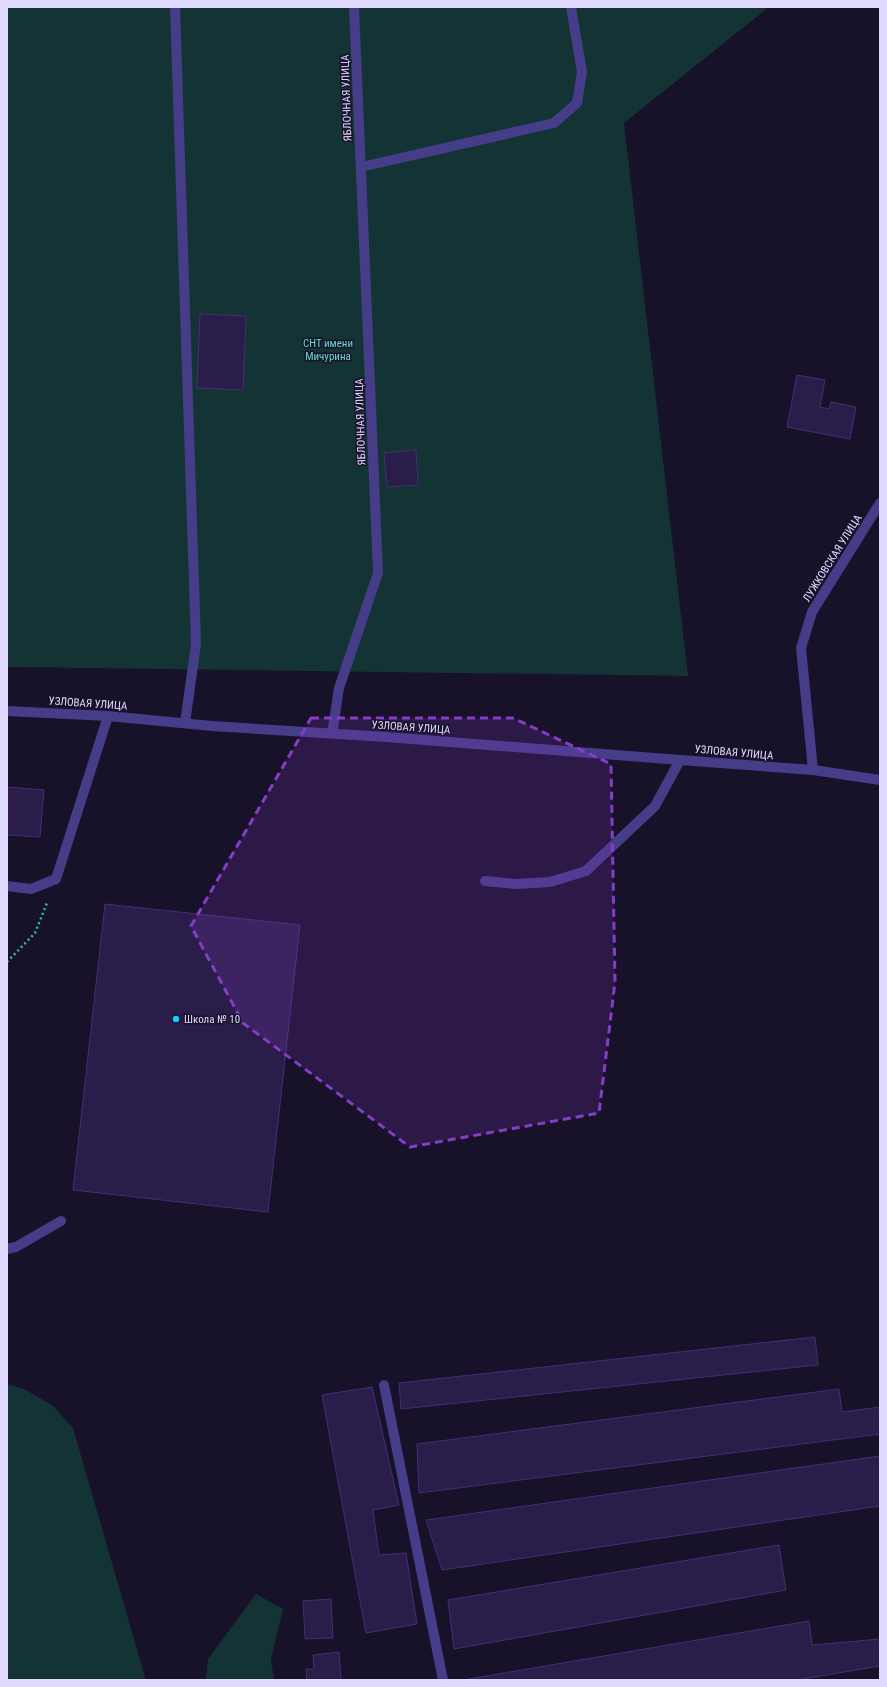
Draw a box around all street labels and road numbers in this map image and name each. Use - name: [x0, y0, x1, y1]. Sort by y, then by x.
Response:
- street label: ЯБЛОЧНАЯ УЛИЦА: [338, 54, 355, 142]
- street label: ЯБЛОЧНАЯ УЛИЦА: [352, 378, 369, 466]
- street label: ЛУЖКОВСКАЯ УЛИЦА: [800, 512, 865, 604]
- street label: УЗЛОВАЯ УЛИЦА: [48, 694, 128, 713]
- street label: УЗЛОВАЯ УЛИЦА: [371, 718, 451, 737]
- street label: УЗЛОВАЯ УЛИЦА: [694, 743, 774, 762]

